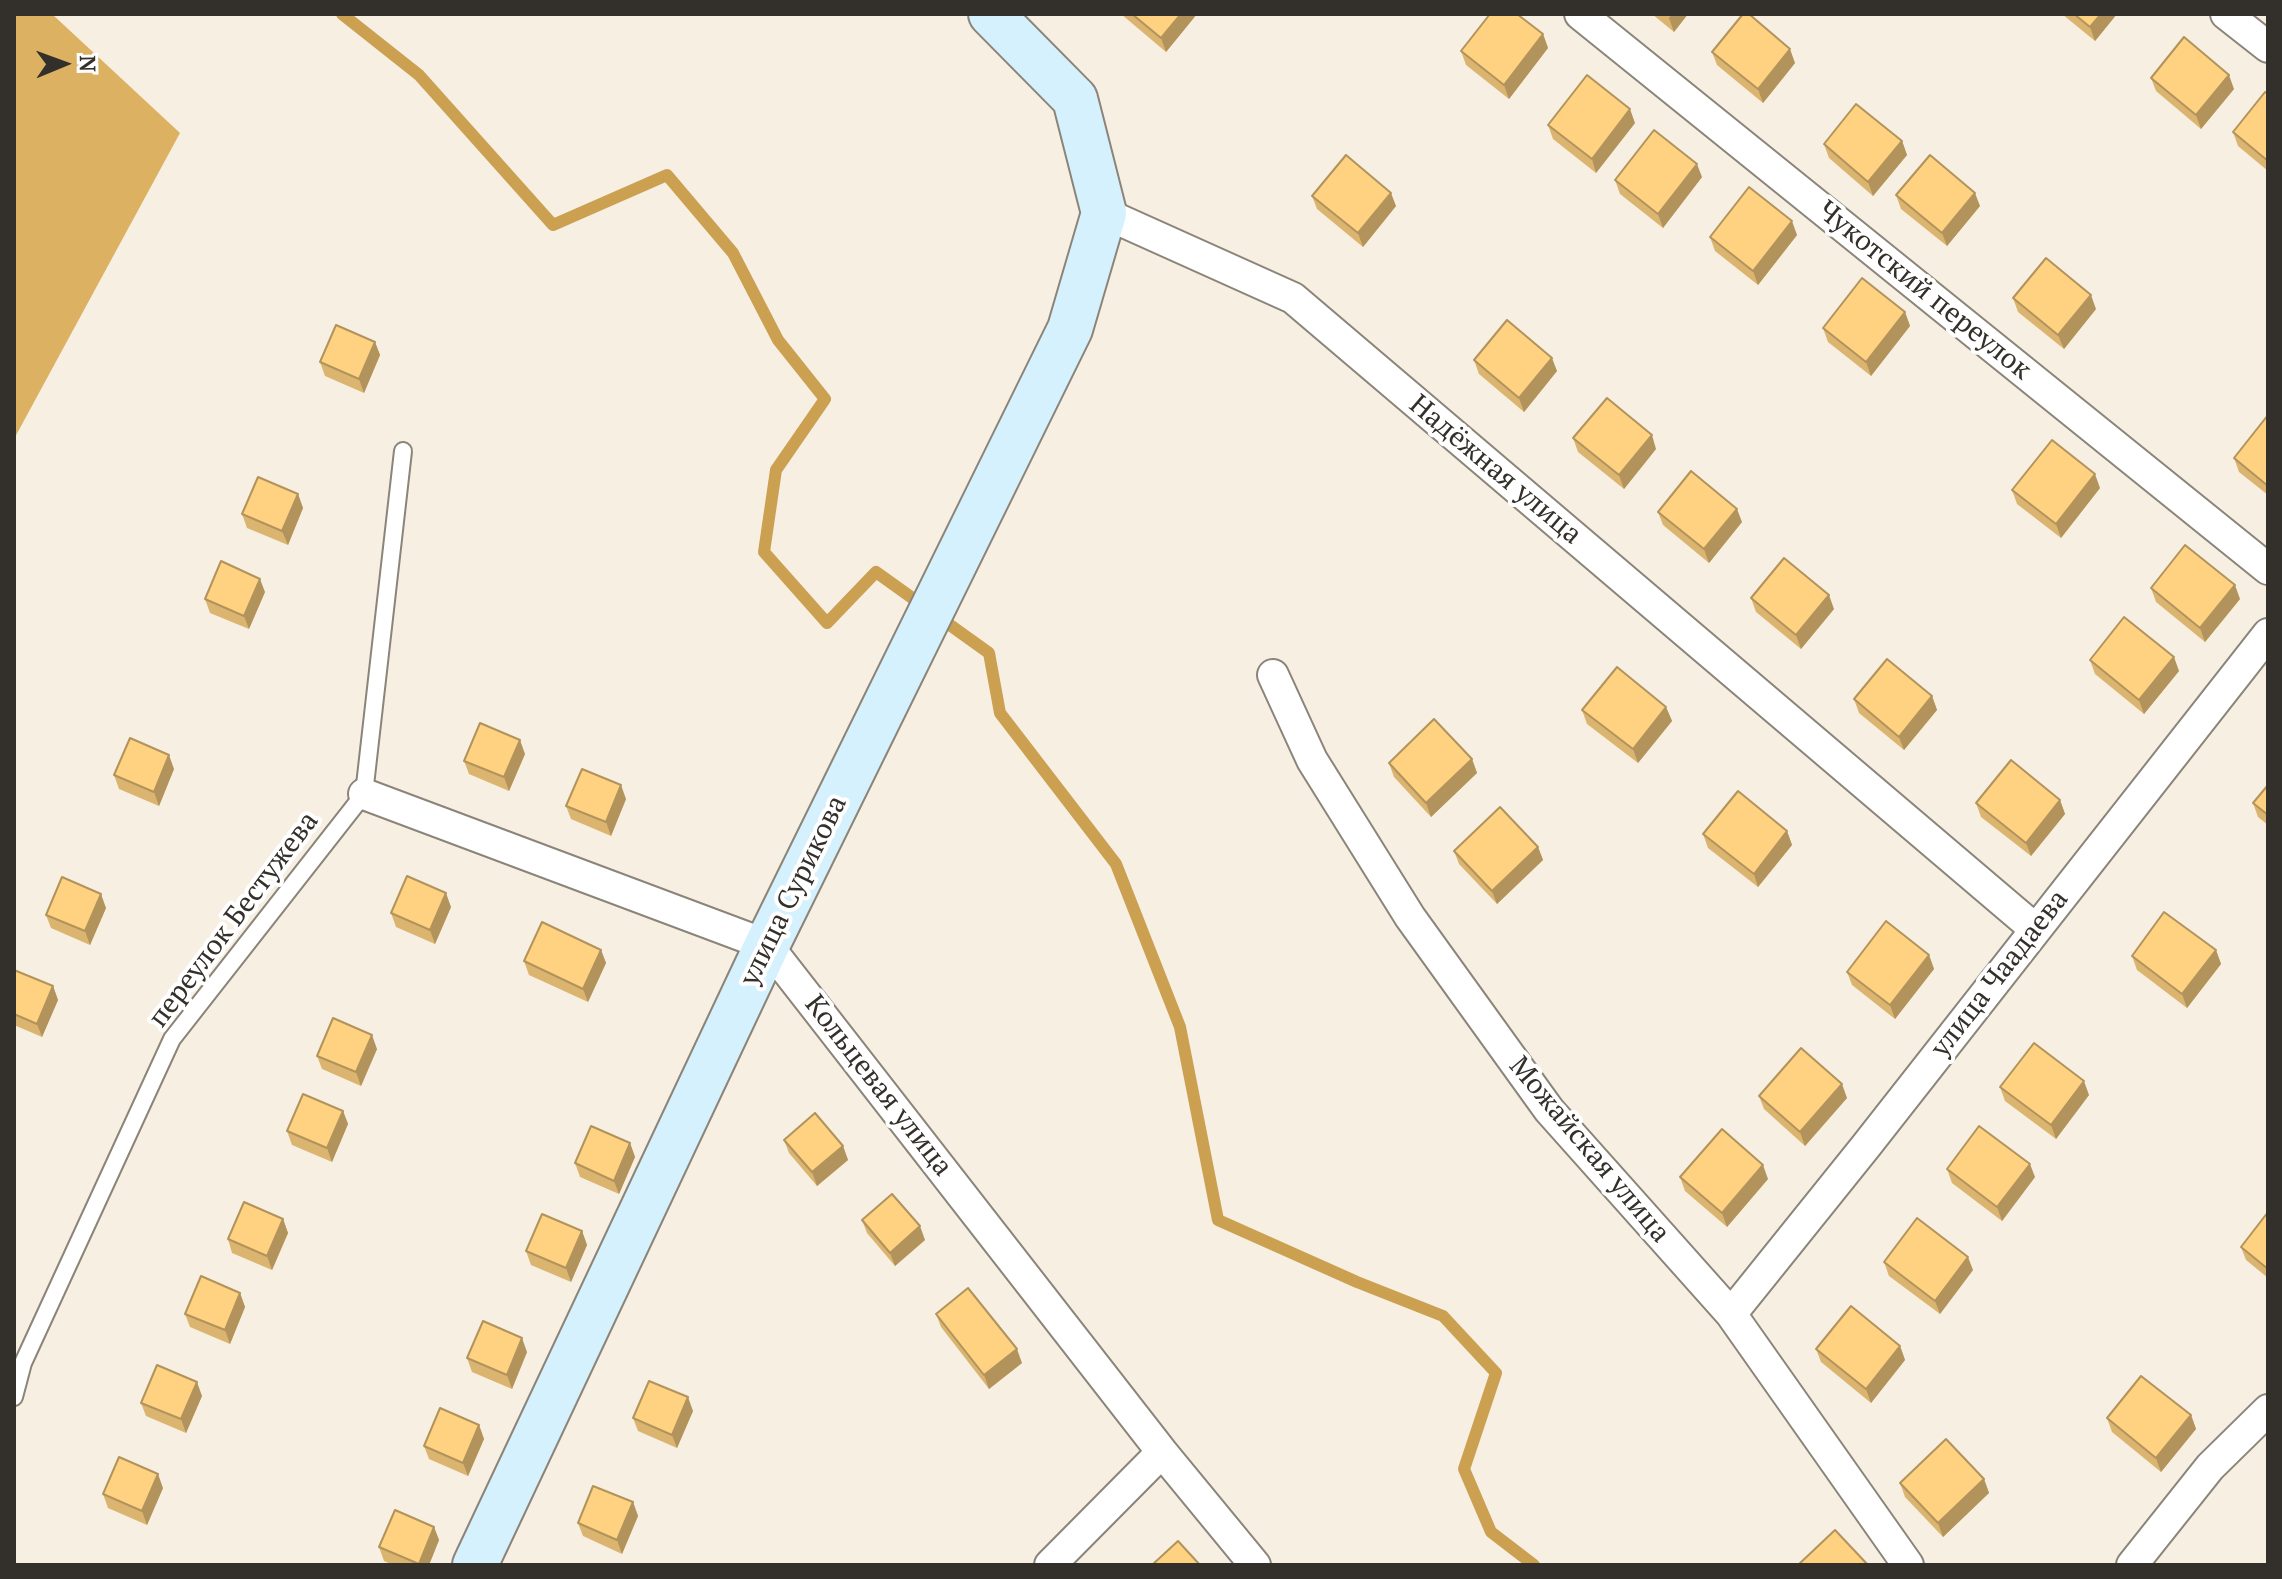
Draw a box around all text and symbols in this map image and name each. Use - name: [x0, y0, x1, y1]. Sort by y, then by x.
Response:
- north arrow: [24, 24, 104, 104]
- text: N: [74, 55, 103, 72]
- street label: Чукотский переулок: [1811, 195, 2037, 387]
- street label: Надёжная улица: [1402, 388, 1588, 552]
- street label: улица Сурикова: [733, 790, 855, 992]
- street label: переулок Бестужева: [142, 806, 326, 1034]
- street label: улица Чаадаева: [1924, 884, 2076, 1064]
- street label: Кольцевая улица: [797, 989, 959, 1183]
- street label: Можайская улица: [1502, 1050, 1676, 1250]

